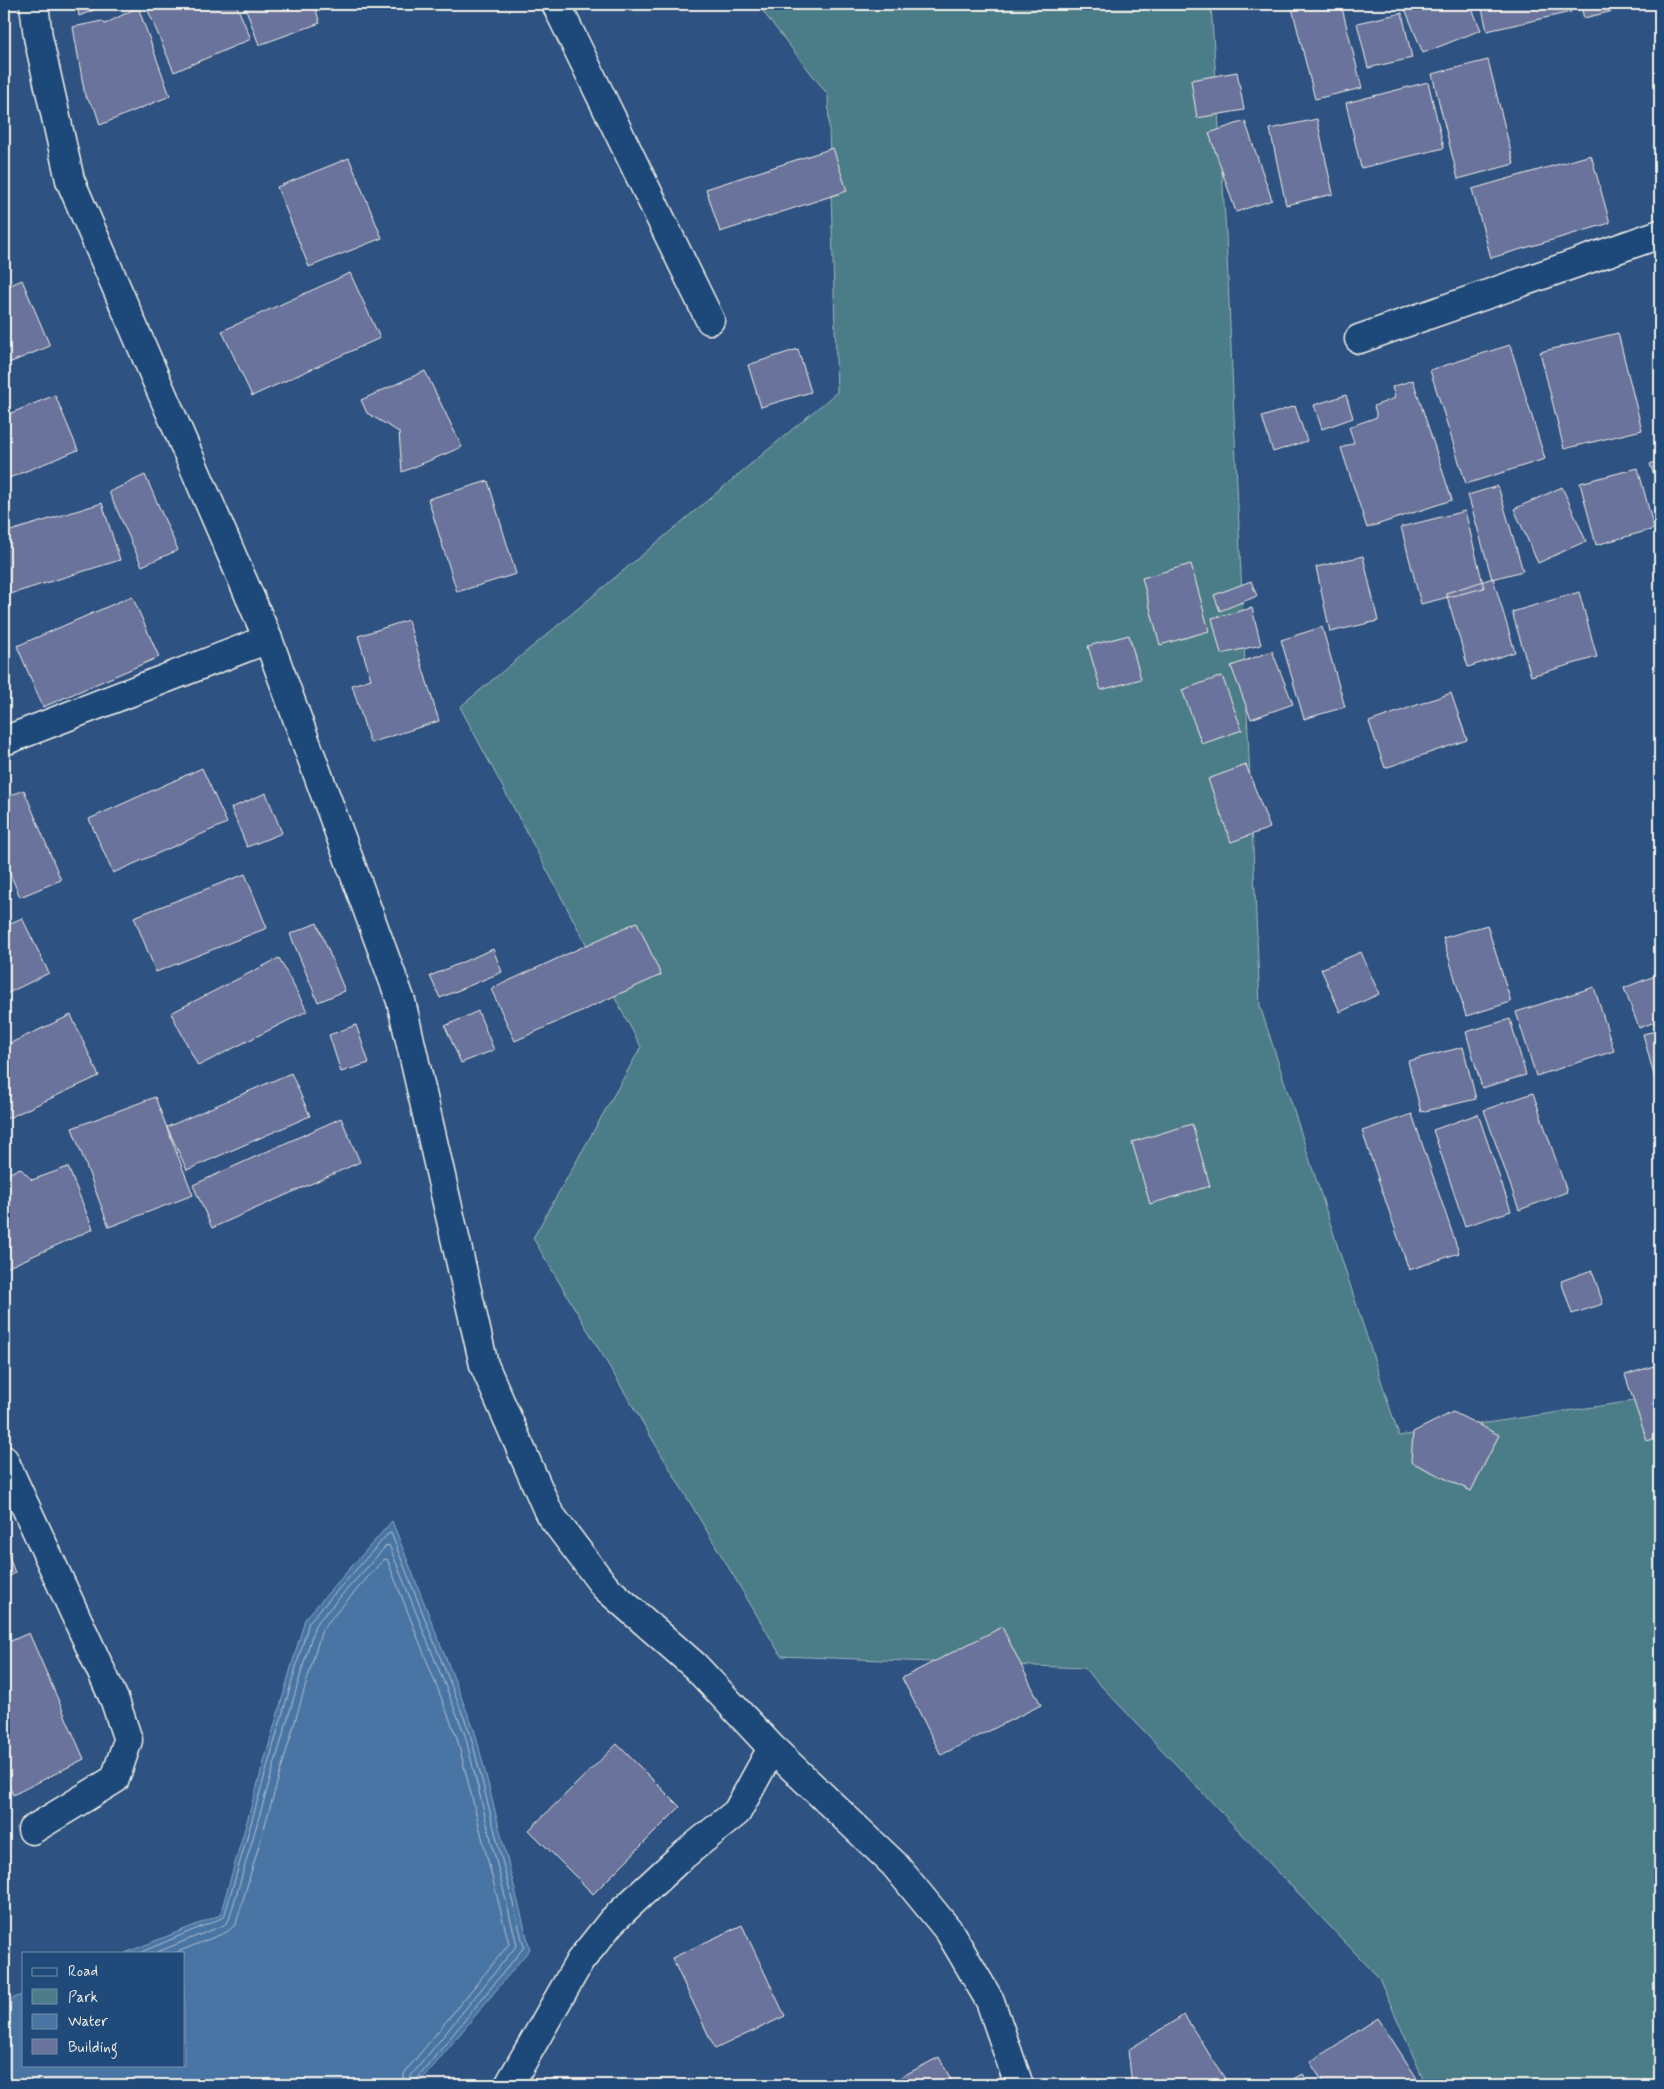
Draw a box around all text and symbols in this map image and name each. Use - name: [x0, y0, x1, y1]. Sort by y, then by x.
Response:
- legend: [22, 1952, 185, 2066]
- text: Road: [68, 1962, 98, 1982]
- text: Park: [68, 1988, 98, 2008]
- text: Water: [68, 2012, 108, 2032]
- text: Building: [68, 2038, 118, 2059]

